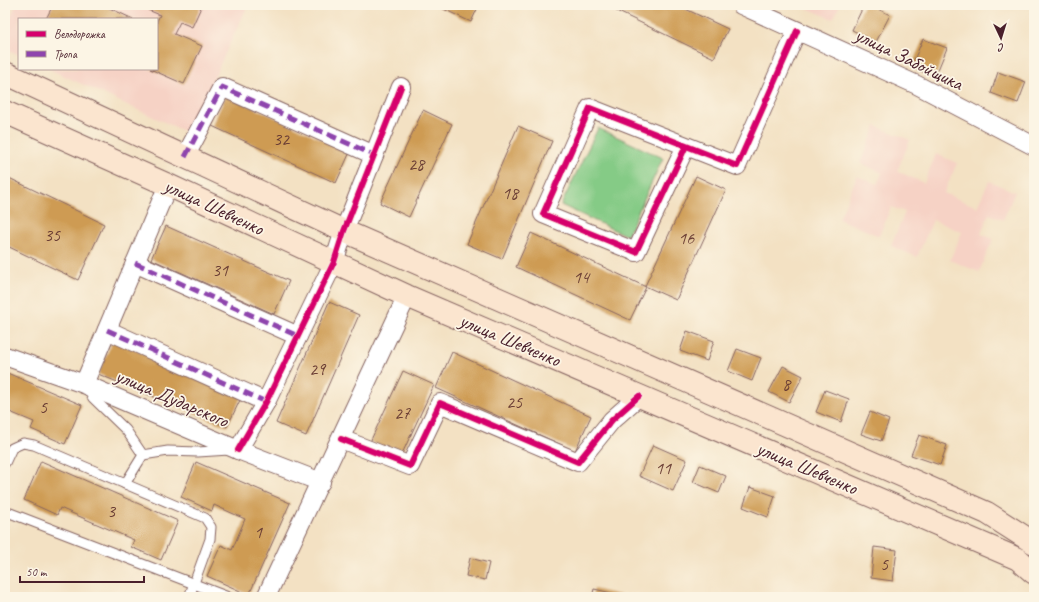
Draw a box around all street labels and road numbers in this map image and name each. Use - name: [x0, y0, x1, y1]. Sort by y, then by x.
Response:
- street label: улица Забойщика: [850, 22, 969, 97]
- street label: улица Шевченко: [159, 173, 269, 241]
- street label: улица Шевченко: [455, 307, 565, 373]
- street label: улица Дударского: [111, 363, 233, 433]
- street label: улица Шевченко: [752, 435, 862, 501]

